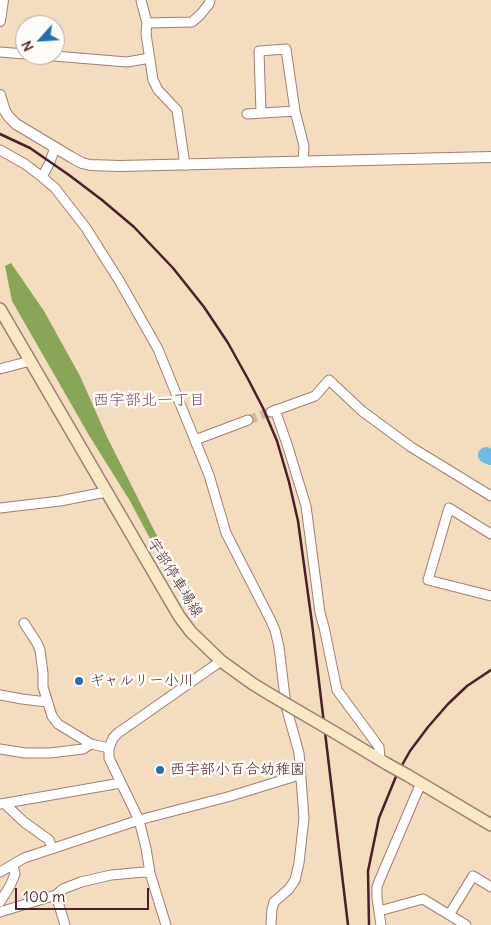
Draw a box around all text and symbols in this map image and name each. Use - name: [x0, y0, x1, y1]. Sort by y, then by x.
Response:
- north arrow: [15, 15, 65, 65]
- text: N: [17, 38, 38, 54]
- district label: 西宇部北一丁目: [93, 390, 205, 410]
- street label: 宇部停車場線: [144, 535, 206, 621]
- place label: ギャルリー小川: [89, 672, 194, 690]
- marker: ギャルリー小川: [73, 675, 85, 687]
- place label: 西宇部小百合幼稚園: [170, 761, 305, 779]
- marker: 西宇部小百合幼稚園: [154, 764, 166, 776]
- scale bar: [18, 878, 151, 910]
- text: 100 m: [23, 887, 65, 906]

